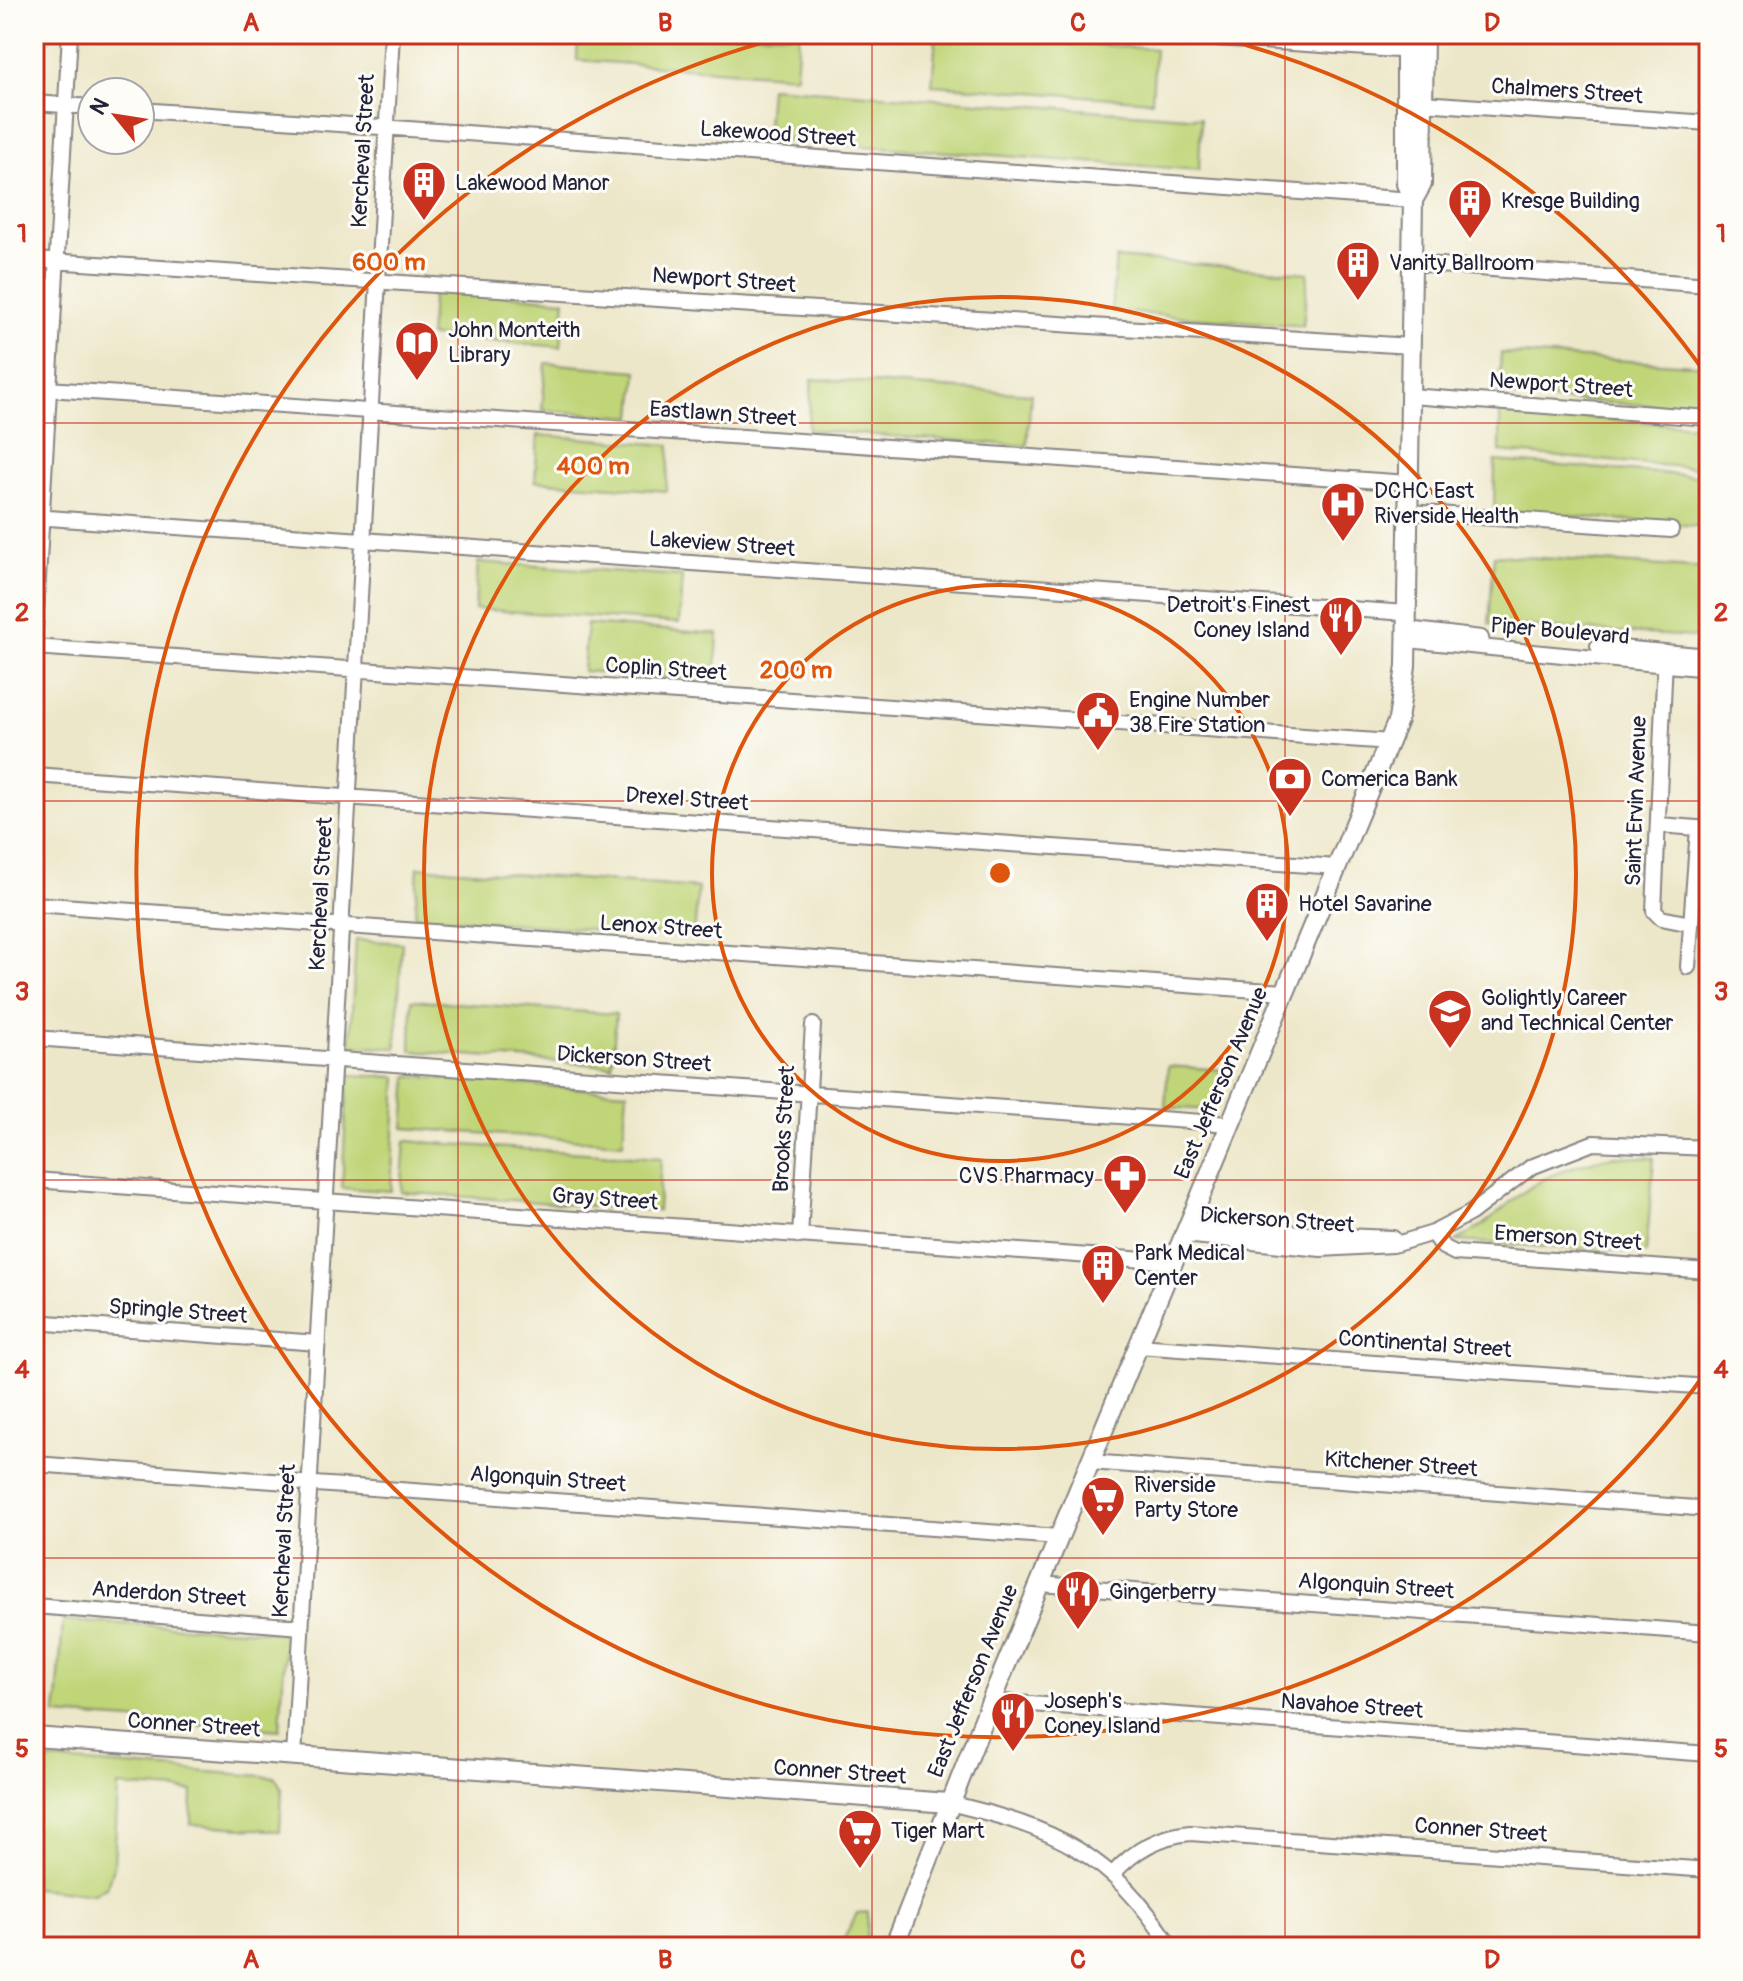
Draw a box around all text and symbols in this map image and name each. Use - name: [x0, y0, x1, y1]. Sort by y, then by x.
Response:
- text: A: [243, 7, 260, 39]
- text: B: [658, 7, 672, 39]
- text: C: [1070, 7, 1086, 39]
- text: D: [1484, 7, 1500, 39]
- street label: Chalmers Street: [1490, 72, 1644, 110]
- street label: Kercheval Street: [345, 73, 381, 229]
- north arrow: [76, 76, 156, 156]
- text: N: [84, 93, 115, 120]
- street label: Lakewood Street: [699, 115, 857, 153]
- building icon: Lakewood Manor: [400, 159, 448, 222]
- place label: Lakewood Manor: [455, 169, 610, 197]
- building icon: Kresge Building: [1446, 177, 1494, 240]
- place label: Kresge Building: [1501, 187, 1640, 215]
- text: 1: [17, 218, 27, 250]
- text: 1: [1716, 218, 1726, 250]
- building icon: Vanity Ballroom: [1334, 239, 1382, 302]
- text: 600 m: [352, 248, 426, 277]
- place label: Vanity Ballroom: [1389, 249, 1534, 277]
- street label: Newport Street: [651, 261, 797, 299]
- place label: John Monteith Library: [448, 316, 580, 369]
- library icon: John Monteith Library: [393, 319, 441, 382]
- street label: Newport Street: [1488, 366, 1634, 404]
- street label: Eastlawn Street: [648, 395, 798, 433]
- text: 400 m: [556, 452, 630, 481]
- place label: DCHC East Riverside Health: [1374, 477, 1519, 530]
- hospital icon: DCHC East Riverside Health: [1319, 480, 1367, 543]
- street label: Lakeview Street: [648, 525, 796, 563]
- place label: Detroit's Finest Coney Island: [1167, 591, 1310, 644]
- restaurant icon: Detroit's Finest Coney Island: [1317, 594, 1365, 657]
- text: 2: [15, 597, 29, 629]
- text: 2: [1714, 597, 1728, 629]
- street label: Piper Boulevard: [1489, 611, 1631, 651]
- street label: Coplin Street: [604, 651, 728, 687]
- text: 200 m: [760, 656, 832, 685]
- place label: Engine Number 38 Fire Station: [1129, 686, 1270, 739]
- public building icon: Engine Number 38 Fire Station: [1074, 689, 1122, 752]
- street label: Saint Ervin Avenue: [1619, 715, 1653, 887]
- bank icon: Comerica Bank: [1266, 755, 1314, 818]
- place label: Comerica Bank: [1321, 765, 1458, 793]
- street label: Drexel Street: [624, 781, 750, 817]
- street label: Kercheval Street: [303, 816, 339, 972]
- centre of rings: [986, 859, 1014, 887]
- building icon: Hotel Savarine: [1243, 880, 1291, 943]
- place label: Hotel Savarine: [1298, 890, 1432, 918]
- street label: Lenox Street: [599, 909, 723, 945]
- text: 3: [15, 976, 29, 1008]
- text: 3: [1714, 976, 1728, 1008]
- street label: East Jefferson Avenue: [1168, 983, 1274, 1183]
- place label: Golightly Career and Technical Center: [1481, 984, 1674, 1037]
- school or university icon: Golightly Career and Technical Center: [1426, 987, 1474, 1050]
- street label: Dickerson Street: [556, 1040, 712, 1078]
- street label: Brooks Street: [767, 1065, 801, 1193]
- pharmacy icon: CVS Pharmacy: [1101, 1152, 1149, 1215]
- place label: CVS Pharmacy: [959, 1162, 1094, 1190]
- street label: Gray Street: [551, 1181, 659, 1217]
- street label: Dickerson Street: [1199, 1201, 1355, 1239]
- street label: Emerson Street: [1493, 1219, 1643, 1257]
- place label: Park Medical Center: [1134, 1239, 1245, 1292]
- building icon: Park Medical Center: [1079, 1242, 1127, 1305]
- street label: Springle Street: [108, 1292, 248, 1330]
- street label: Continental Street: [1337, 1324, 1513, 1364]
- text: 4: [14, 1354, 30, 1386]
- text: 4: [1713, 1354, 1729, 1386]
- street label: Kitchener Street: [1323, 1445, 1479, 1483]
- street label: Algonquin Street: [469, 1460, 627, 1498]
- street label: Kercheval Street: [266, 1463, 302, 1619]
- place label: Riverside Party Store: [1134, 1471, 1238, 1524]
- supermarket icon: Riverside Party Store: [1079, 1474, 1127, 1537]
- street label: Algonquin Street: [1297, 1567, 1455, 1605]
- restaurant icon: Gingerberry: [1054, 1568, 1102, 1631]
- street label: Anderdon Street: [91, 1575, 247, 1613]
- place label: Gingerberry: [1109, 1578, 1216, 1606]
- street label: East Jefferson Avenue: [921, 1580, 1025, 1782]
- place label: Joseph's Coney Island: [1044, 1687, 1161, 1740]
- street label: Navahoe Street: [1280, 1687, 1424, 1725]
- restaurant icon: Joseph's Coney Island: [989, 1690, 1037, 1753]
- street label: Conner Street: [127, 1706, 262, 1744]
- text: 5: [15, 1733, 29, 1765]
- text: 5: [1714, 1733, 1728, 1765]
- street label: Conner Street: [773, 1753, 908, 1791]
- supermarket icon: Tiger Mart: [836, 1807, 884, 1870]
- street label: Conner Street: [1414, 1811, 1549, 1849]
- place label: Tiger Mart: [891, 1817, 985, 1845]
- text: A: [243, 1944, 260, 1976]
- text: B: [658, 1944, 672, 1976]
- text: C: [1070, 1944, 1086, 1976]
- text: D: [1484, 1944, 1500, 1976]

